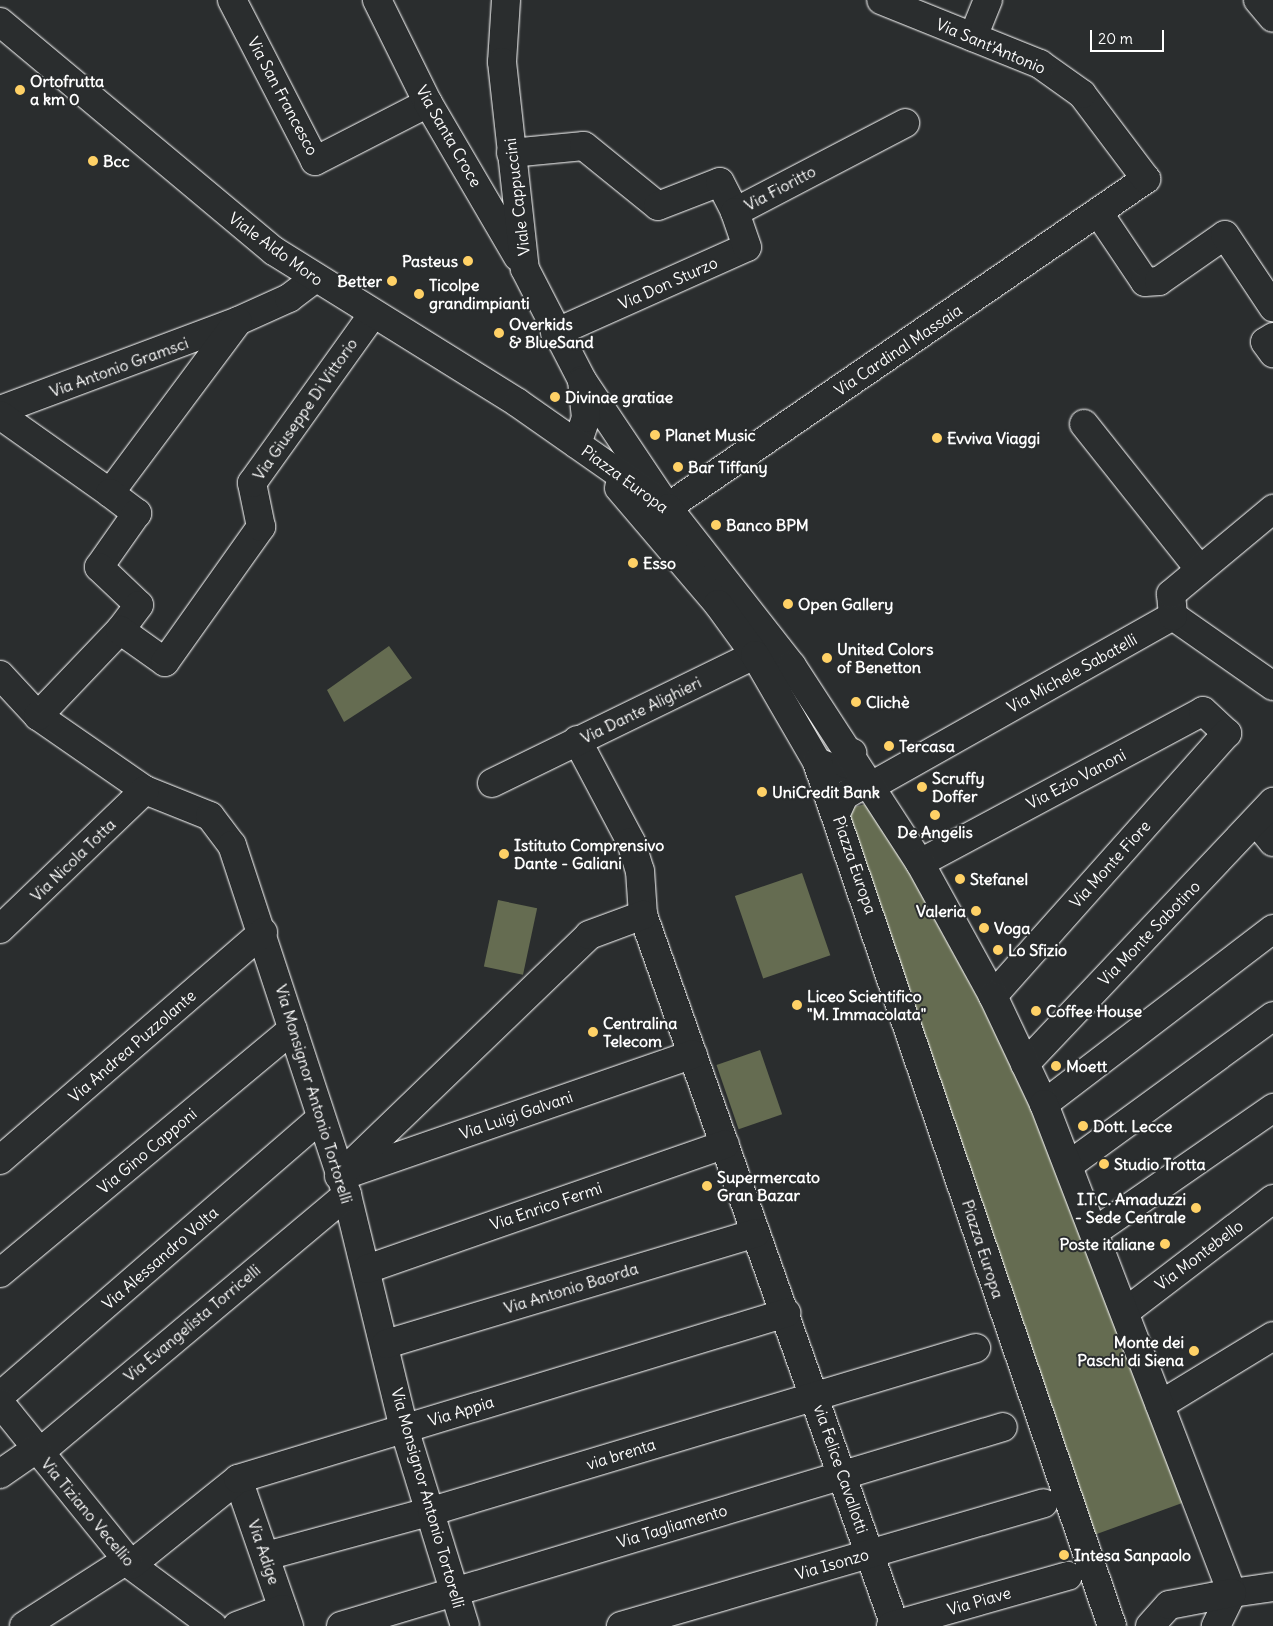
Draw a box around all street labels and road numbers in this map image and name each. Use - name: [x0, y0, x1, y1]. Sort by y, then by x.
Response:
- street label: Via Sant'Antonio: [933, 14, 1049, 78]
- street label: Via San Francesco: [244, 33, 322, 159]
- street label: Via Santa Croce: [412, 82, 486, 190]
- street label: Viale Cappuccini: [500, 137, 534, 257]
- street label: Via Fioritto: [741, 161, 819, 215]
- street label: Viale Aldo Moro: [225, 208, 327, 290]
- street label: Via Don Sturzo: [616, 253, 720, 313]
- street label: Via Cardinal Massaia: [831, 300, 965, 400]
- street label: Via Antonio Gramsci: [47, 333, 191, 401]
- street label: Via Giuseppe Di Vittorio: [249, 334, 361, 484]
- street label: Piazza Europa: [578, 441, 672, 517]
- street label: Via Michele Sabatelli: [1004, 629, 1140, 717]
- street label: Via Dante Alighieri: [578, 673, 704, 747]
- street label: Via Ezio Vanoni: [1023, 745, 1129, 813]
- street label: Piazza Europa: [829, 813, 881, 917]
- street label: Via Nicola Totta: [27, 815, 119, 905]
- street label: Via Monte Fiore: [1066, 816, 1154, 912]
- street label: Via Monte Sabotino: [1094, 877, 1204, 989]
- street label: Via Monsignor Antonio Tortorelli: [271, 982, 357, 1206]
- street label: Via Andrea Puzzolante: [65, 986, 199, 1106]
- street label: Via Luigi Galvani: [457, 1087, 575, 1143]
- street label: Via Gino Capponi: [94, 1104, 200, 1198]
- street label: Via Enrico Fermi: [488, 1178, 604, 1234]
- street label: Piazza Europa: [958, 1197, 1008, 1301]
- street label: Via Alessandro Volta: [98, 1203, 222, 1313]
- street label: Via Montebello: [1151, 1216, 1247, 1294]
- street label: Via Antonio Baorda: [502, 1258, 640, 1318]
- street label: Via Evangelista Torricelli: [120, 1260, 264, 1386]
- street label: Via Monsignor Antonio Tortorelli: [387, 1386, 469, 1610]
- street label: Via Appia: [426, 1392, 496, 1430]
- street label: via Felice Cavallotti: [810, 1402, 872, 1536]
- street label: via brenta: [584, 1434, 658, 1474]
- street label: Via Tiziano Vecellio: [37, 1454, 139, 1570]
- street label: Via Tagliamento: [615, 1500, 729, 1552]
- street label: Via Adige: [244, 1517, 284, 1587]
- street label: Via Isonzo: [793, 1544, 871, 1584]
- street label: Via Piave: [945, 1583, 1013, 1619]

